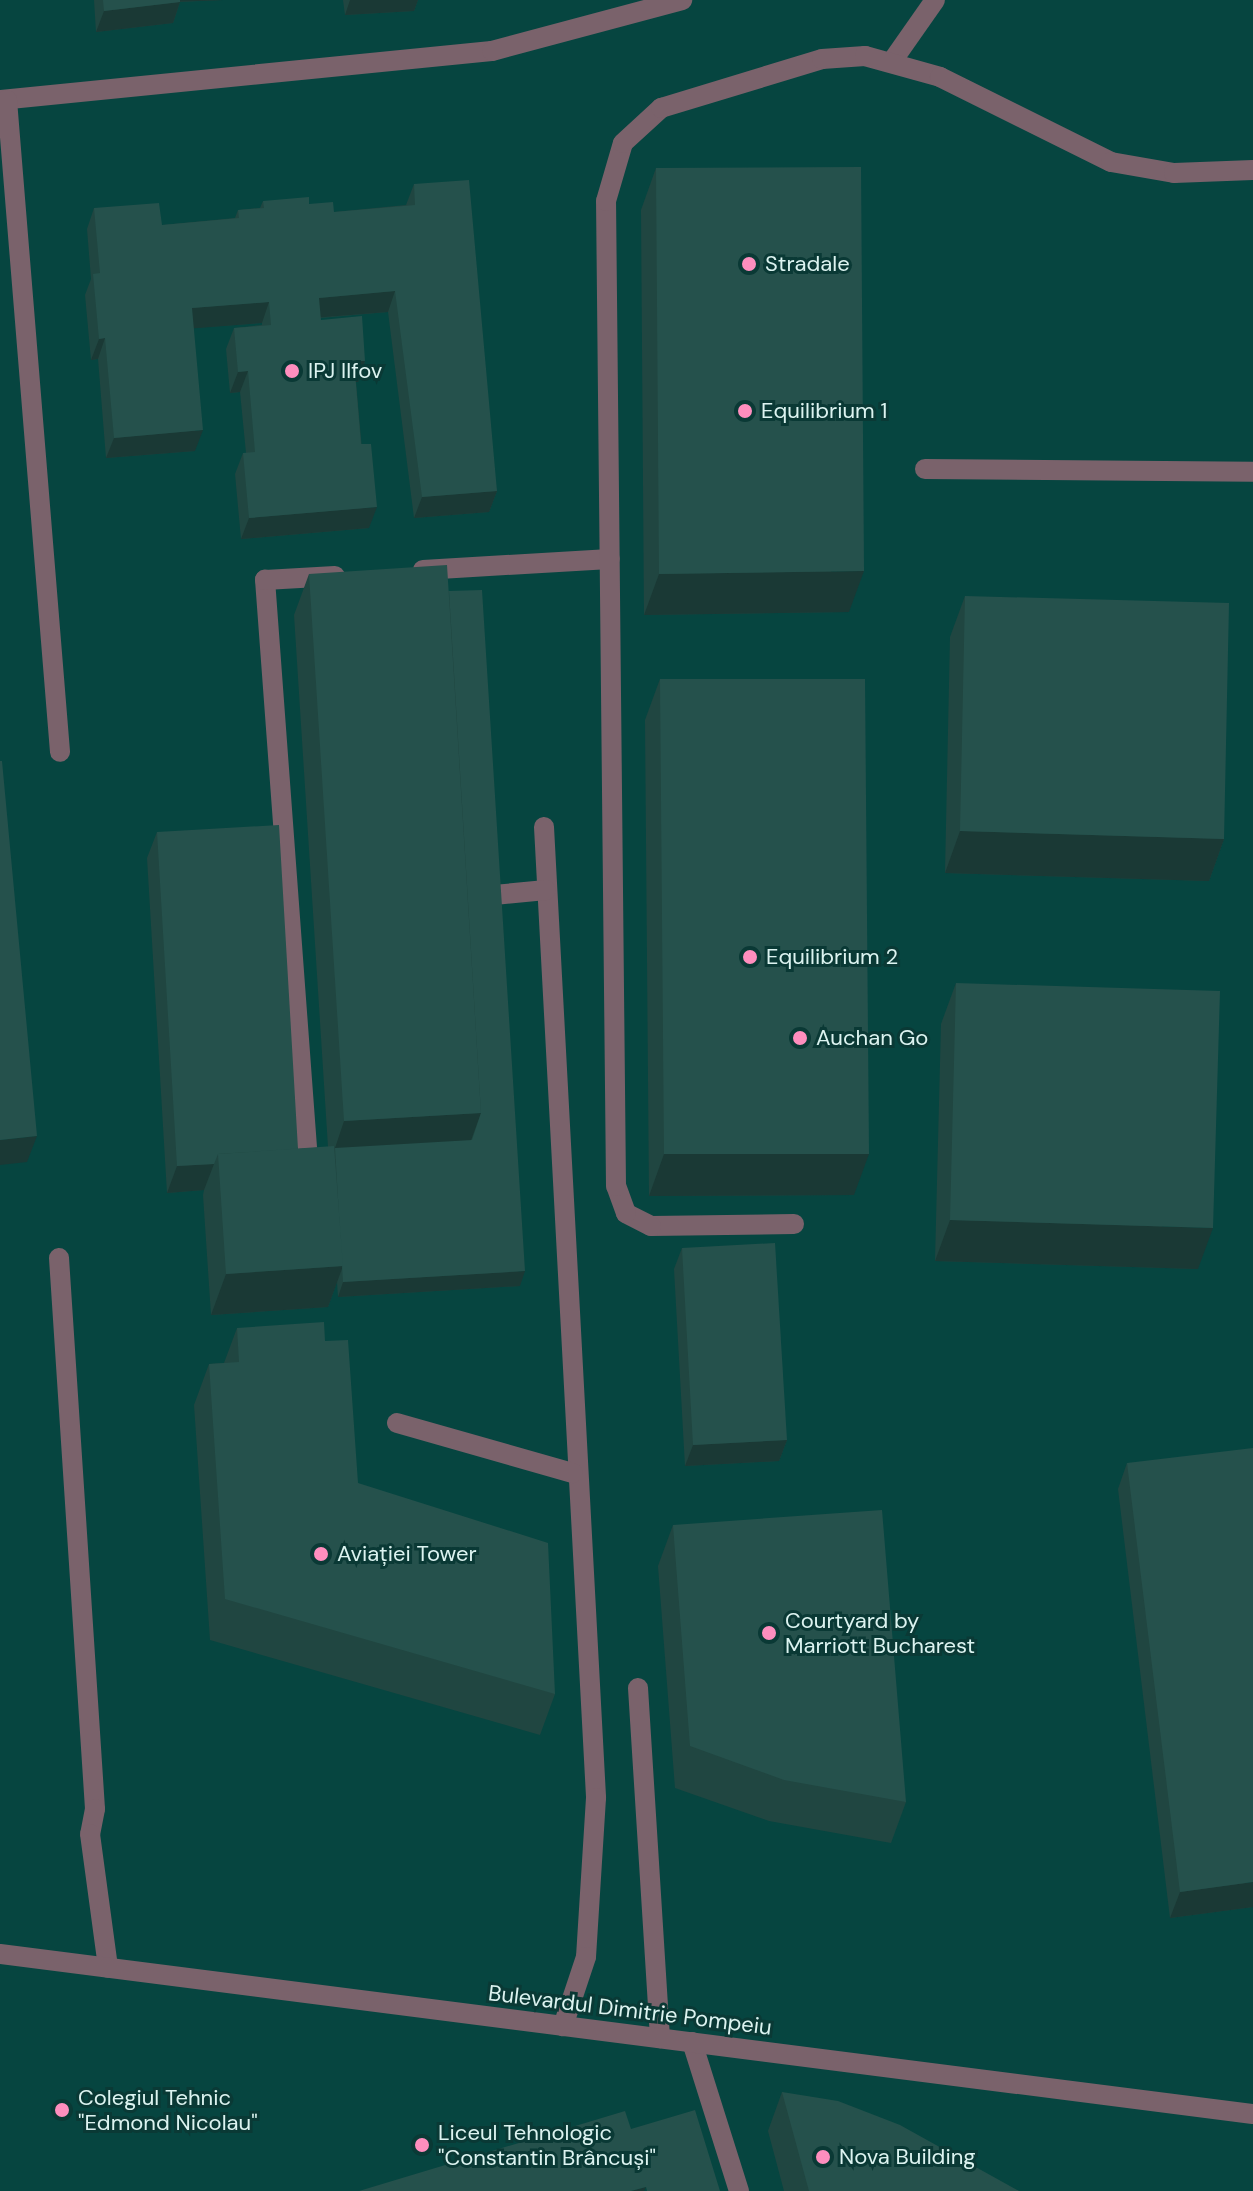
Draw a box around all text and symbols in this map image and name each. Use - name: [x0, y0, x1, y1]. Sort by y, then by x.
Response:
- place label: Stradale: [765, 251, 850, 277]
- marker: Stradale: [740, 255, 758, 273]
- place label: IPJ Ilfov: [308, 358, 382, 384]
- marker: IPJ Ilfov: [283, 362, 301, 380]
- place label: Equilibrium 1: [761, 398, 887, 424]
- marker: Equilibrium 1: [736, 402, 754, 420]
- place label: Equilibrium 2: [766, 944, 898, 970]
- marker: Equilibrium 2: [741, 948, 759, 966]
- place label: Auchan Go: [816, 1025, 928, 1051]
- marker: Auchan Go: [791, 1029, 809, 1047]
- place label: Aviației Tower: [337, 1541, 477, 1567]
- marker: Aviației Tower: [312, 1545, 330, 1563]
- place label: Courtyard by Marriott Bucharest: [785, 1607, 975, 1658]
- marker: Courtyard by Marriott Bucharest: [760, 1624, 778, 1642]
- street label: Bulevardul Dimitrie Pompeiu: [487, 1980, 773, 2040]
- place label: Colegiul Tehnic "Edmond Nicolau": [78, 2084, 258, 2136]
- marker: Colegiul Tehnic "Edmond Nicolau": [53, 2101, 71, 2119]
- place label: Liceul Tehnologic "Constantin Brâncuși": [438, 2119, 656, 2170]
- marker: Liceul Tehnologic "Constantin Brâncuși": [413, 2136, 431, 2154]
- place label: Nova Building: [839, 2144, 976, 2170]
- marker: Nova Building: [814, 2148, 832, 2166]

